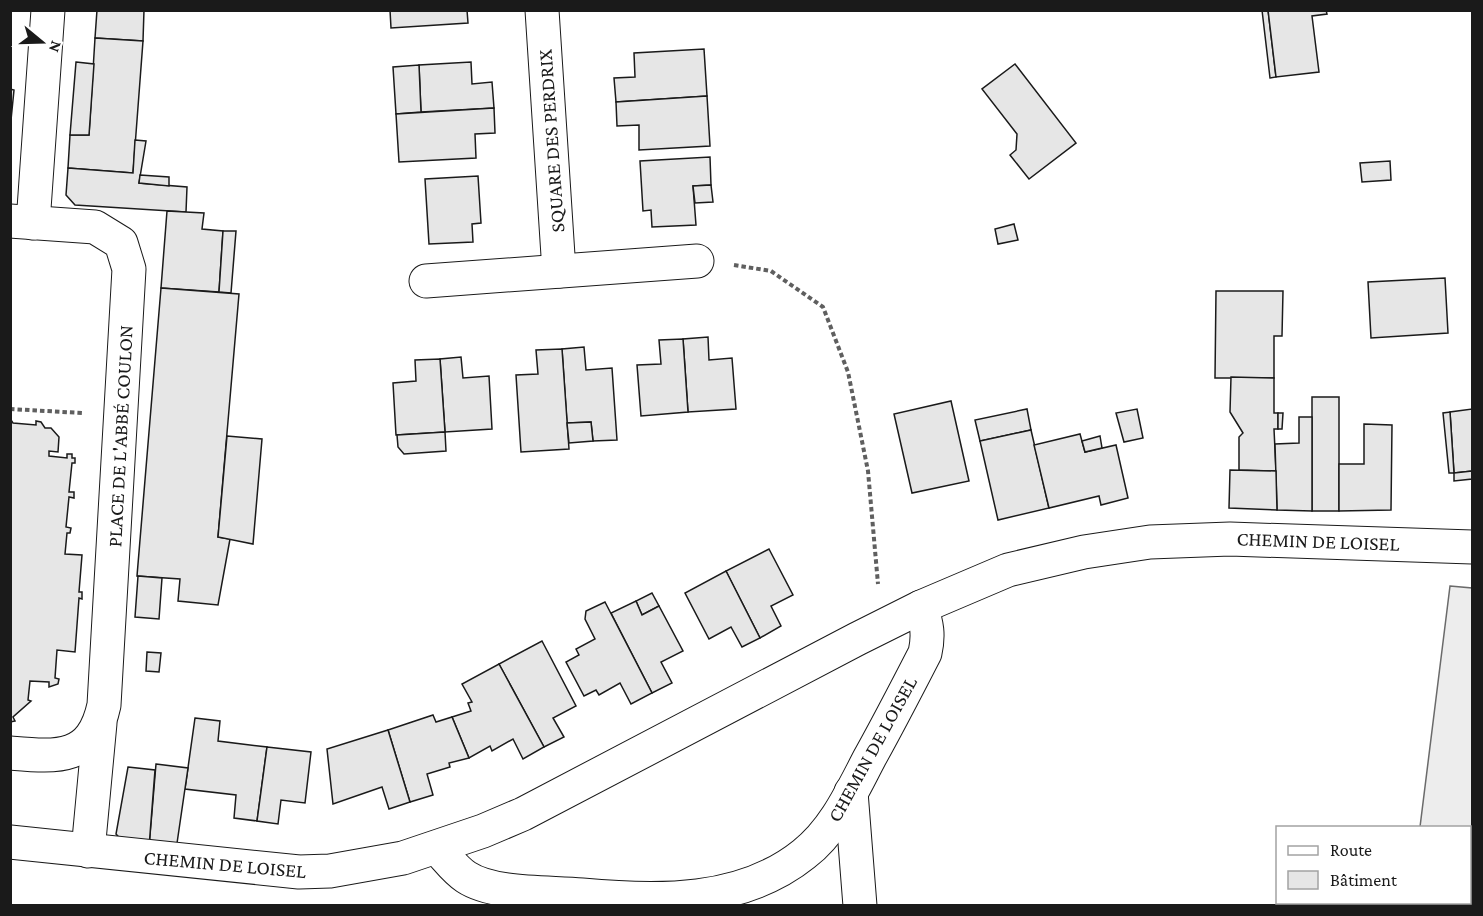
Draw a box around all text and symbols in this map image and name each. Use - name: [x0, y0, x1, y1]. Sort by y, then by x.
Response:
- north arrow: [12, 12, 72, 72]
- text: N: [46, 39, 66, 55]
- street label: SQUARE DES PERDRIX: [534, 48, 568, 233]
- street label: PLACE DE L'ABBÉ COULON: [103, 324, 137, 548]
- street label: CHEMIN DE LOISEL: [1236, 527, 1400, 555]
- street label: CHEMIN DE LOISEL: [823, 672, 921, 826]
- legend: [1276, 826, 1471, 904]
- text: Route: [1330, 840, 1372, 860]
- street label: CHEMIN DE LOISEL: [143, 846, 307, 882]
- text: Bâtiment: [1330, 870, 1398, 890]

